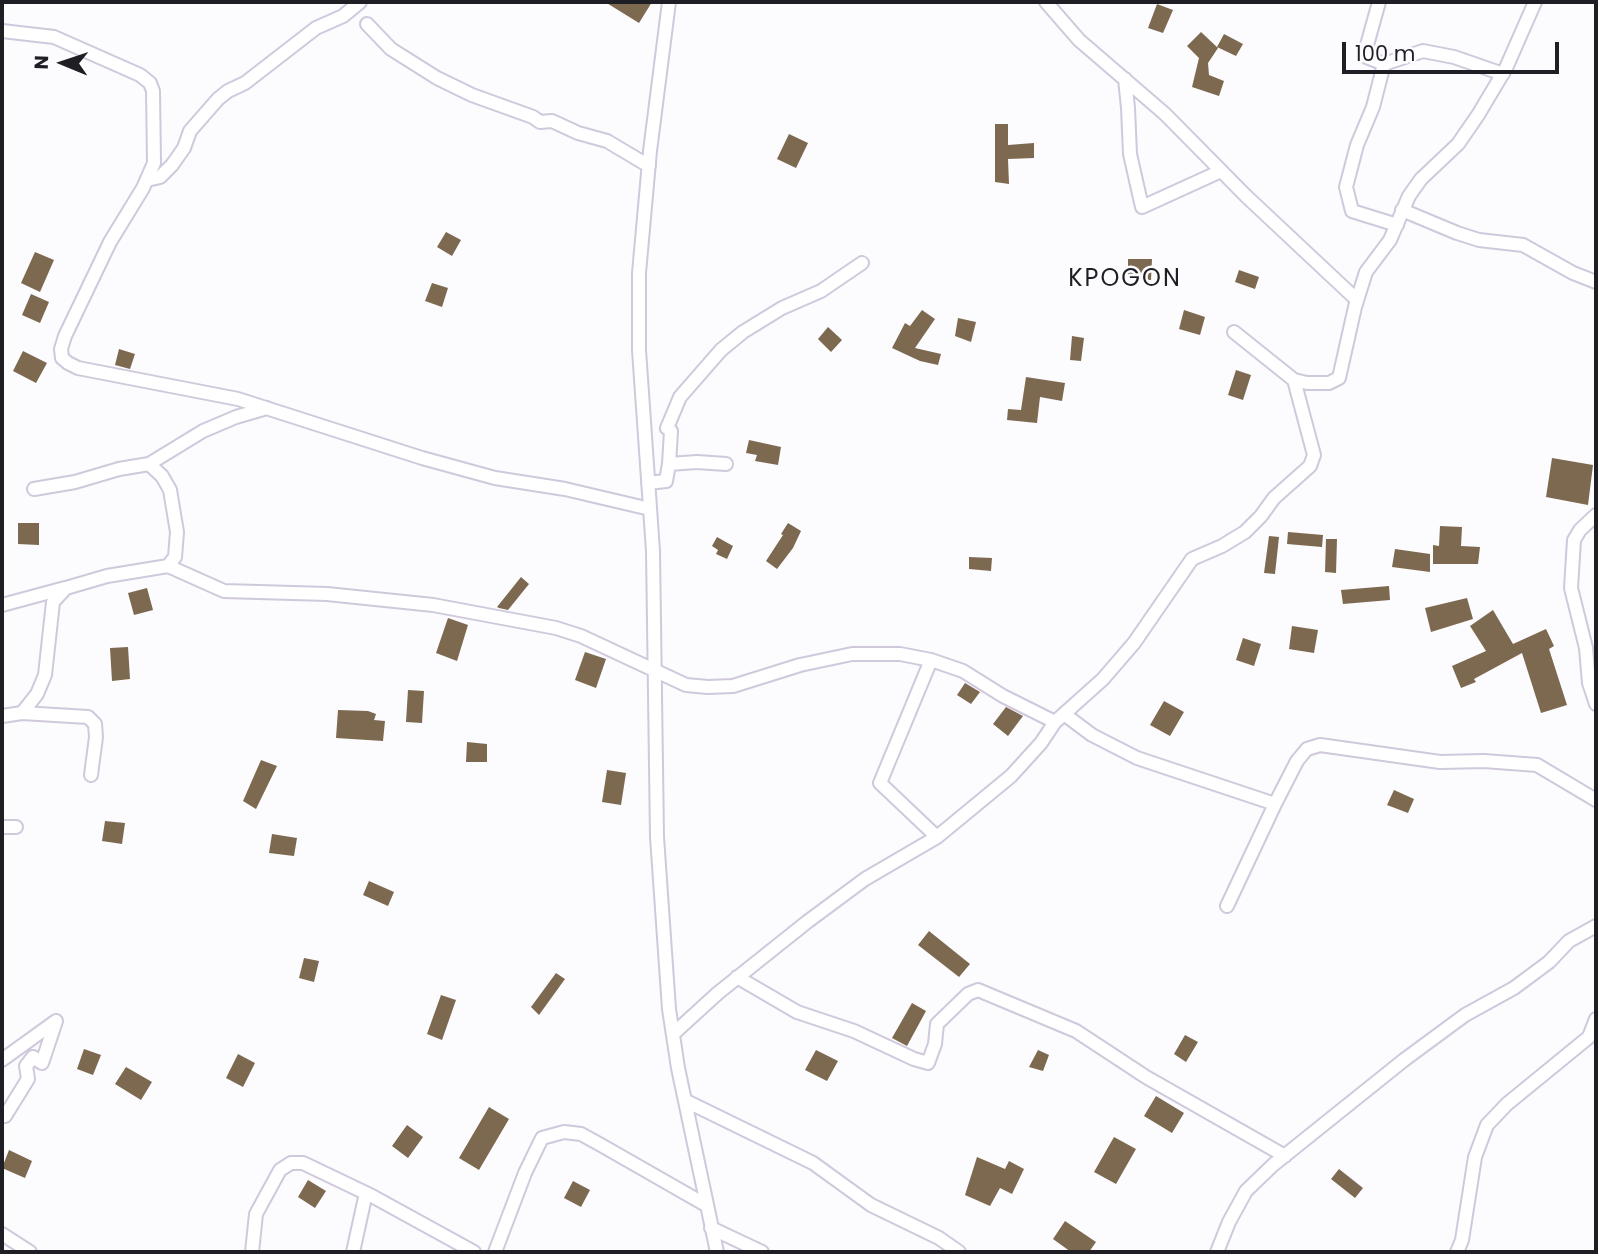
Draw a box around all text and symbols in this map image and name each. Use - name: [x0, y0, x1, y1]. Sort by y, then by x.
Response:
- north arrow: [28, 28, 98, 98]
- scale bar: [1346, 28, 1563, 72]
- text: 100 m: [1355, 39, 1415, 68]
- text: N: [28, 55, 55, 70]
- district label: KPOGON: [1069, 266, 1181, 294]

